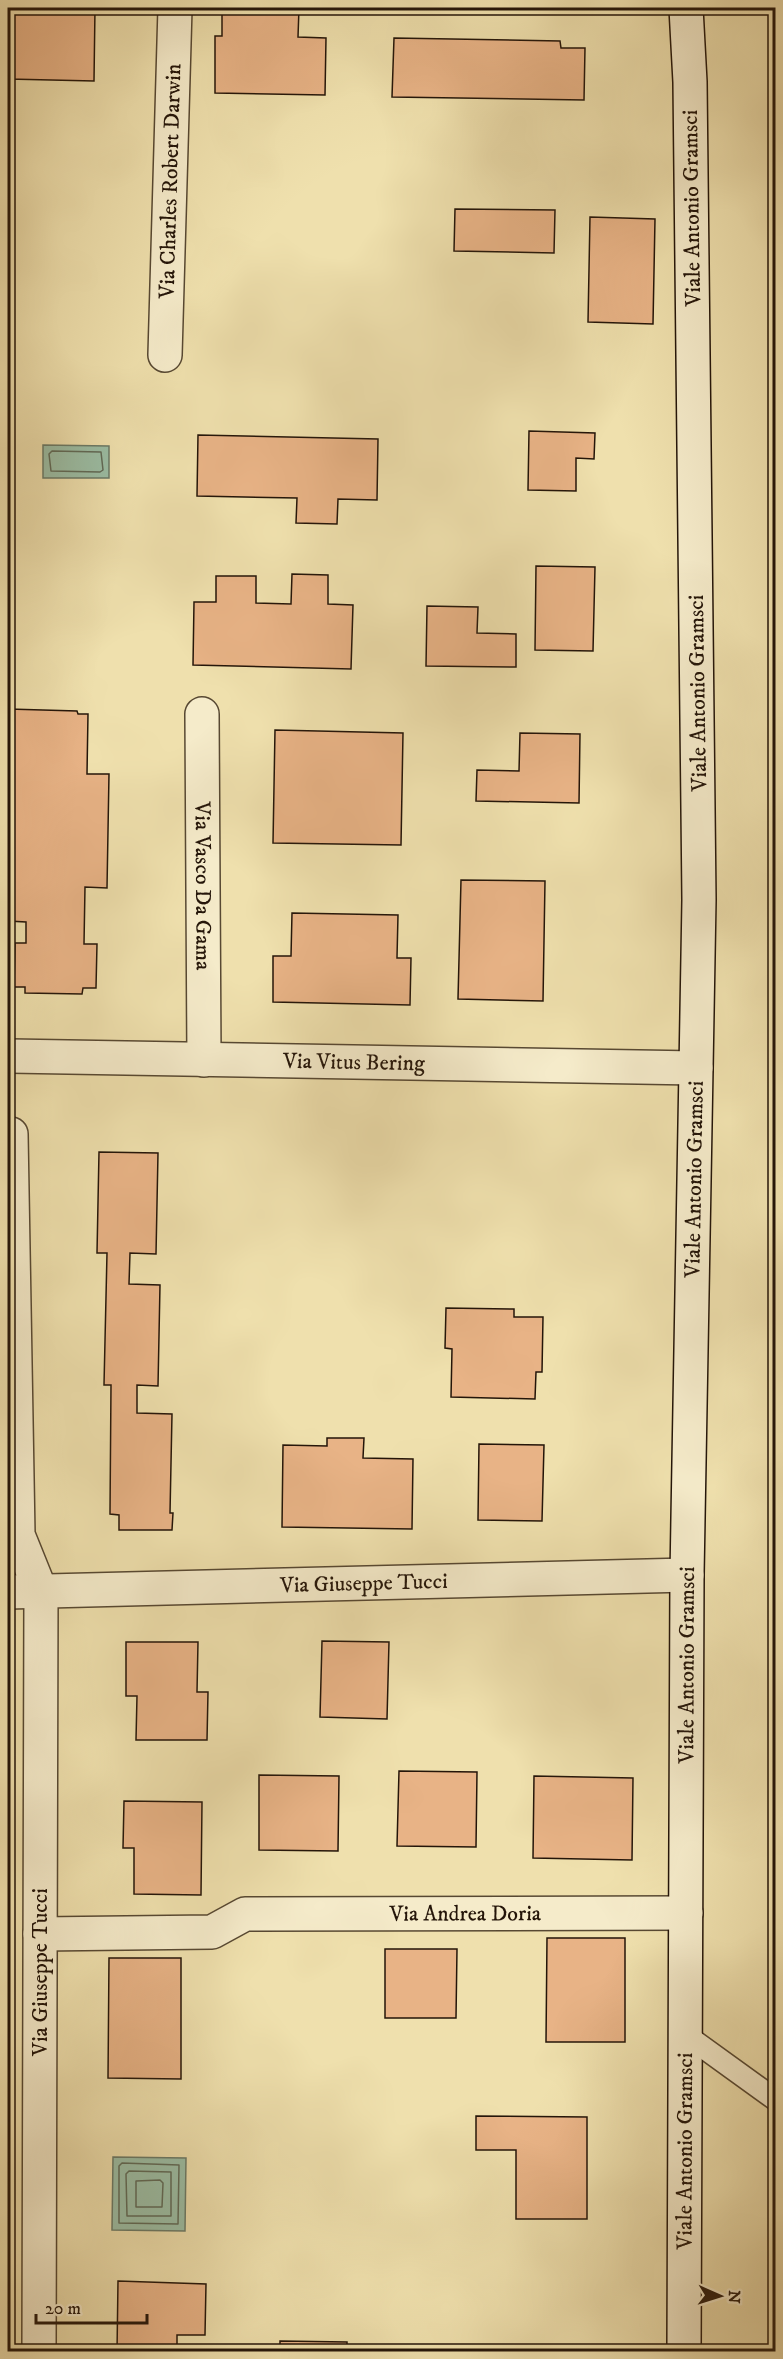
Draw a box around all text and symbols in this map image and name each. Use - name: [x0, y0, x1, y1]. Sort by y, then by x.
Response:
- street label: Via Charles Robert Darwin: [153, 63, 187, 300]
- street label: Viale Antonio Gramsci: [677, 109, 707, 308]
- street label: Viale Antonio Gramsci: [683, 594, 713, 793]
- street label: Via Vasco Da Gama: [189, 800, 217, 971]
- street label: Via Vitus Bering: [282, 1047, 425, 1077]
- street label: Viale Antonio Gramsci: [679, 1080, 709, 1279]
- street label: Viale Antonio Gramsci: [673, 1566, 701, 1765]
- street label: Via Giuseppe Tucci: [279, 1567, 448, 1599]
- street label: Via Giuseppe Tucci: [27, 1888, 54, 2057]
- street label: Via Andrea Doria: [389, 1900, 542, 1927]
- street label: Viale Antonio Gramsci: [671, 2052, 699, 2251]
- north arrow: [690, 2266, 750, 2326]
- scale bar: [36, 2287, 147, 2325]
- text: N: [724, 2290, 744, 2304]
- text: 20 m: [45, 2298, 81, 2320]

